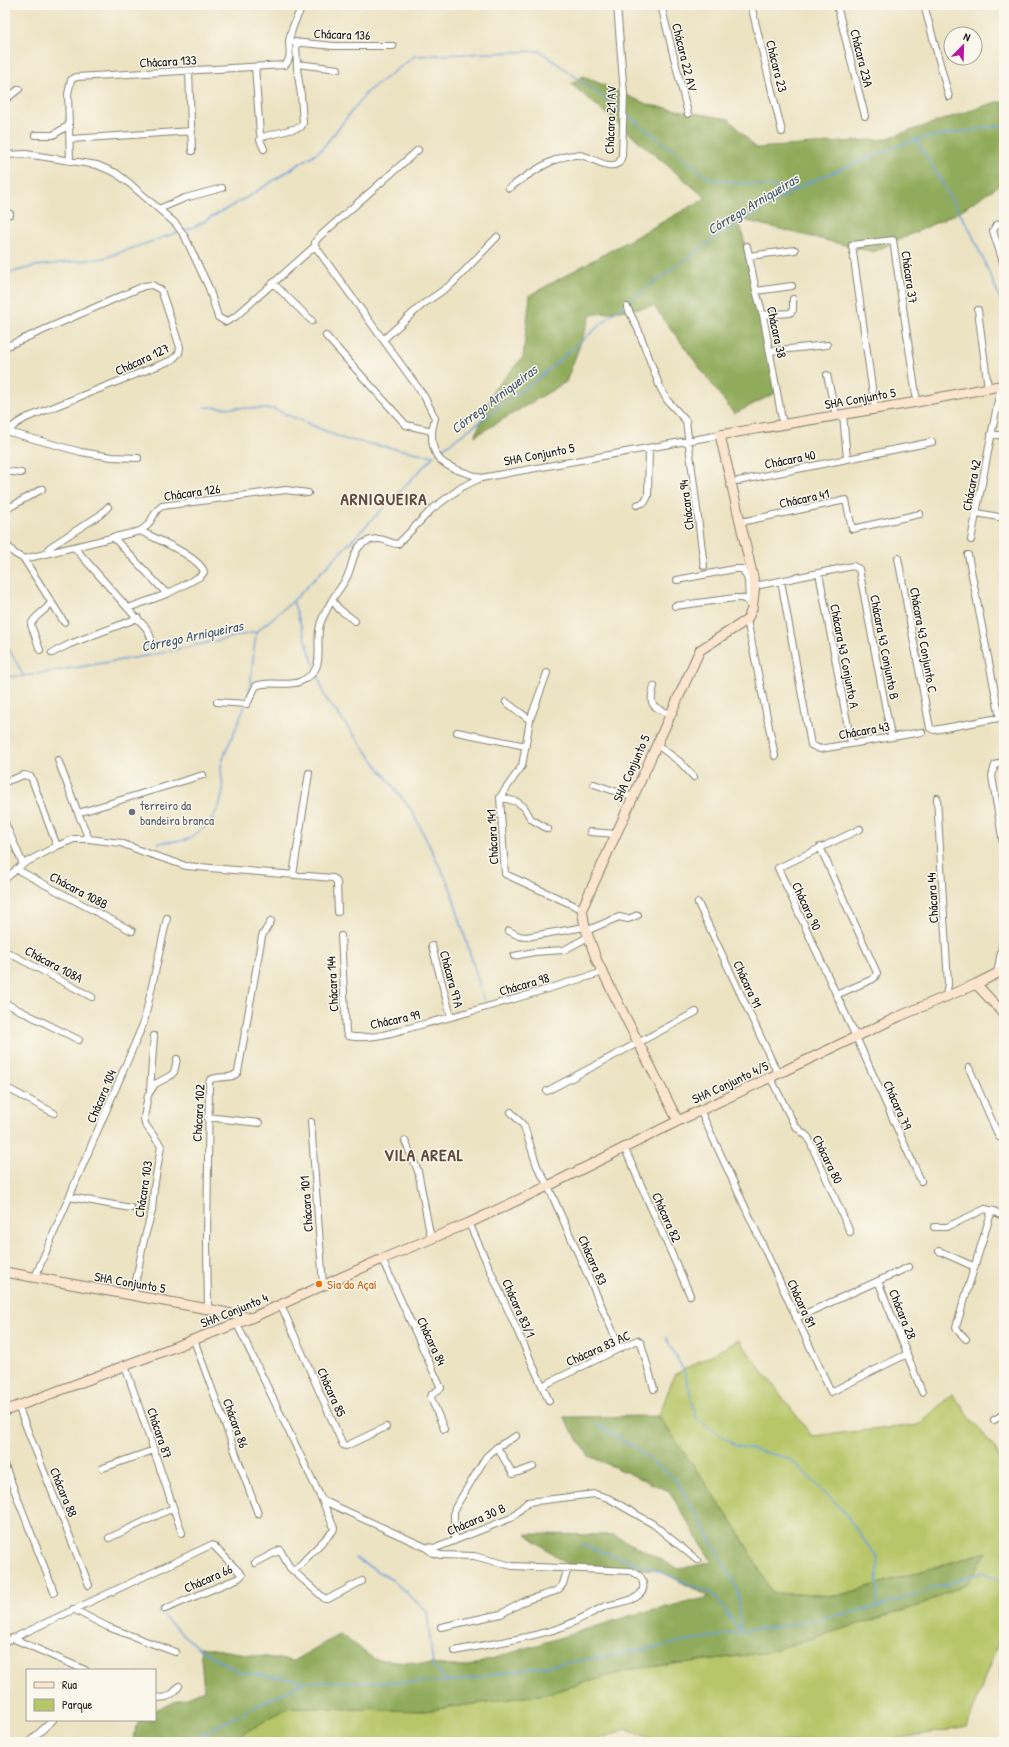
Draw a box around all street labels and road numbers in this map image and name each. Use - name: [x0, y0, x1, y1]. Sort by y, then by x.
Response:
- street label: Chácara 22 AV: [668, 21, 702, 94]
- street label: Chácara 136: [313, 24, 371, 44]
- street label: Chácara 23A: [846, 27, 878, 90]
- street label: Chácara 23: [762, 38, 792, 94]
- street label: Chácara 133: [139, 51, 197, 71]
- street label: Chácara 21 AV: [600, 85, 620, 154]
- street label: Chácara 37: [897, 249, 923, 305]
- street label: Chácara 38: [763, 305, 791, 360]
- street label: Chácara 127: [112, 339, 172, 379]
- street label: SHA Conjunto 5: [823, 383, 897, 413]
- street label: SHA Conjunto 5: [502, 438, 577, 470]
- street label: Chácara 40: [763, 445, 817, 473]
- street label: Chácara 42: [957, 458, 985, 512]
- street label: Chácara 126: [163, 479, 221, 505]
- street label: Chácara 94: [674, 479, 698, 531]
- street label: Chácara 41: [777, 484, 831, 512]
- street label: Chácara 43 Conjunto C: [906, 586, 942, 694]
- street label: Chácara 43 Conjunto B: [866, 593, 904, 701]
- street label: Chácara 43 Conjunto A: [826, 602, 864, 710]
- street label: Chácara 43: [837, 717, 891, 743]
- street label: SHA Conjunto 5: [608, 731, 654, 805]
- street label: Chácara 141: [482, 809, 502, 865]
- street label: Chácara 108B: [47, 867, 112, 913]
- street label: Chácara 44: [922, 872, 942, 924]
- street label: Chácara 90: [788, 879, 826, 933]
- street label: Chácara 108A: [22, 941, 87, 987]
- street label: Chácara 97A: [436, 948, 468, 1010]
- street label: Chácara 144: [322, 956, 342, 1012]
- street label: Chácara 91: [729, 957, 767, 1011]
- street label: Chácara 98: [497, 968, 551, 1000]
- street label: Chácara 99: [368, 1005, 422, 1033]
- street label: SHA Conjunto 4/5: [689, 1056, 772, 1108]
- street label: Chácara 104: [82, 1066, 120, 1125]
- street label: Chácara 79: [879, 1078, 917, 1133]
- street label: Chácara 102: [188, 1084, 208, 1142]
- street label: Chácara 80: [808, 1132, 848, 1187]
- street label: Chácara 103: [130, 1159, 156, 1219]
- street label: Chácara 101: [295, 1175, 317, 1233]
- street label: Chácara 82: [648, 1189, 686, 1245]
- street label: Chácara 83: [574, 1232, 612, 1288]
- street label: SHA Conjunto 5: [93, 1267, 167, 1297]
- street label: Chácara 83/1: [498, 1276, 540, 1340]
- street label: Chácara 81: [783, 1276, 821, 1330]
- street label: Chácara 28: [885, 1286, 921, 1342]
- street label: SHA Conjunto 4: [198, 1288, 271, 1332]
- street label: Chácara 84: [413, 1314, 451, 1368]
- street label: Chácara 83 AC: [563, 1326, 633, 1370]
- street label: Chácara 85: [313, 1365, 351, 1420]
- street label: Chácara 86: [219, 1396, 253, 1450]
- street label: Chácara 87: [143, 1405, 177, 1461]
- street label: Chácara 88: [46, 1464, 82, 1520]
- street label: Chácara 30 B: [444, 1498, 508, 1539]
- street label: Chácara 66: [181, 1559, 235, 1597]

